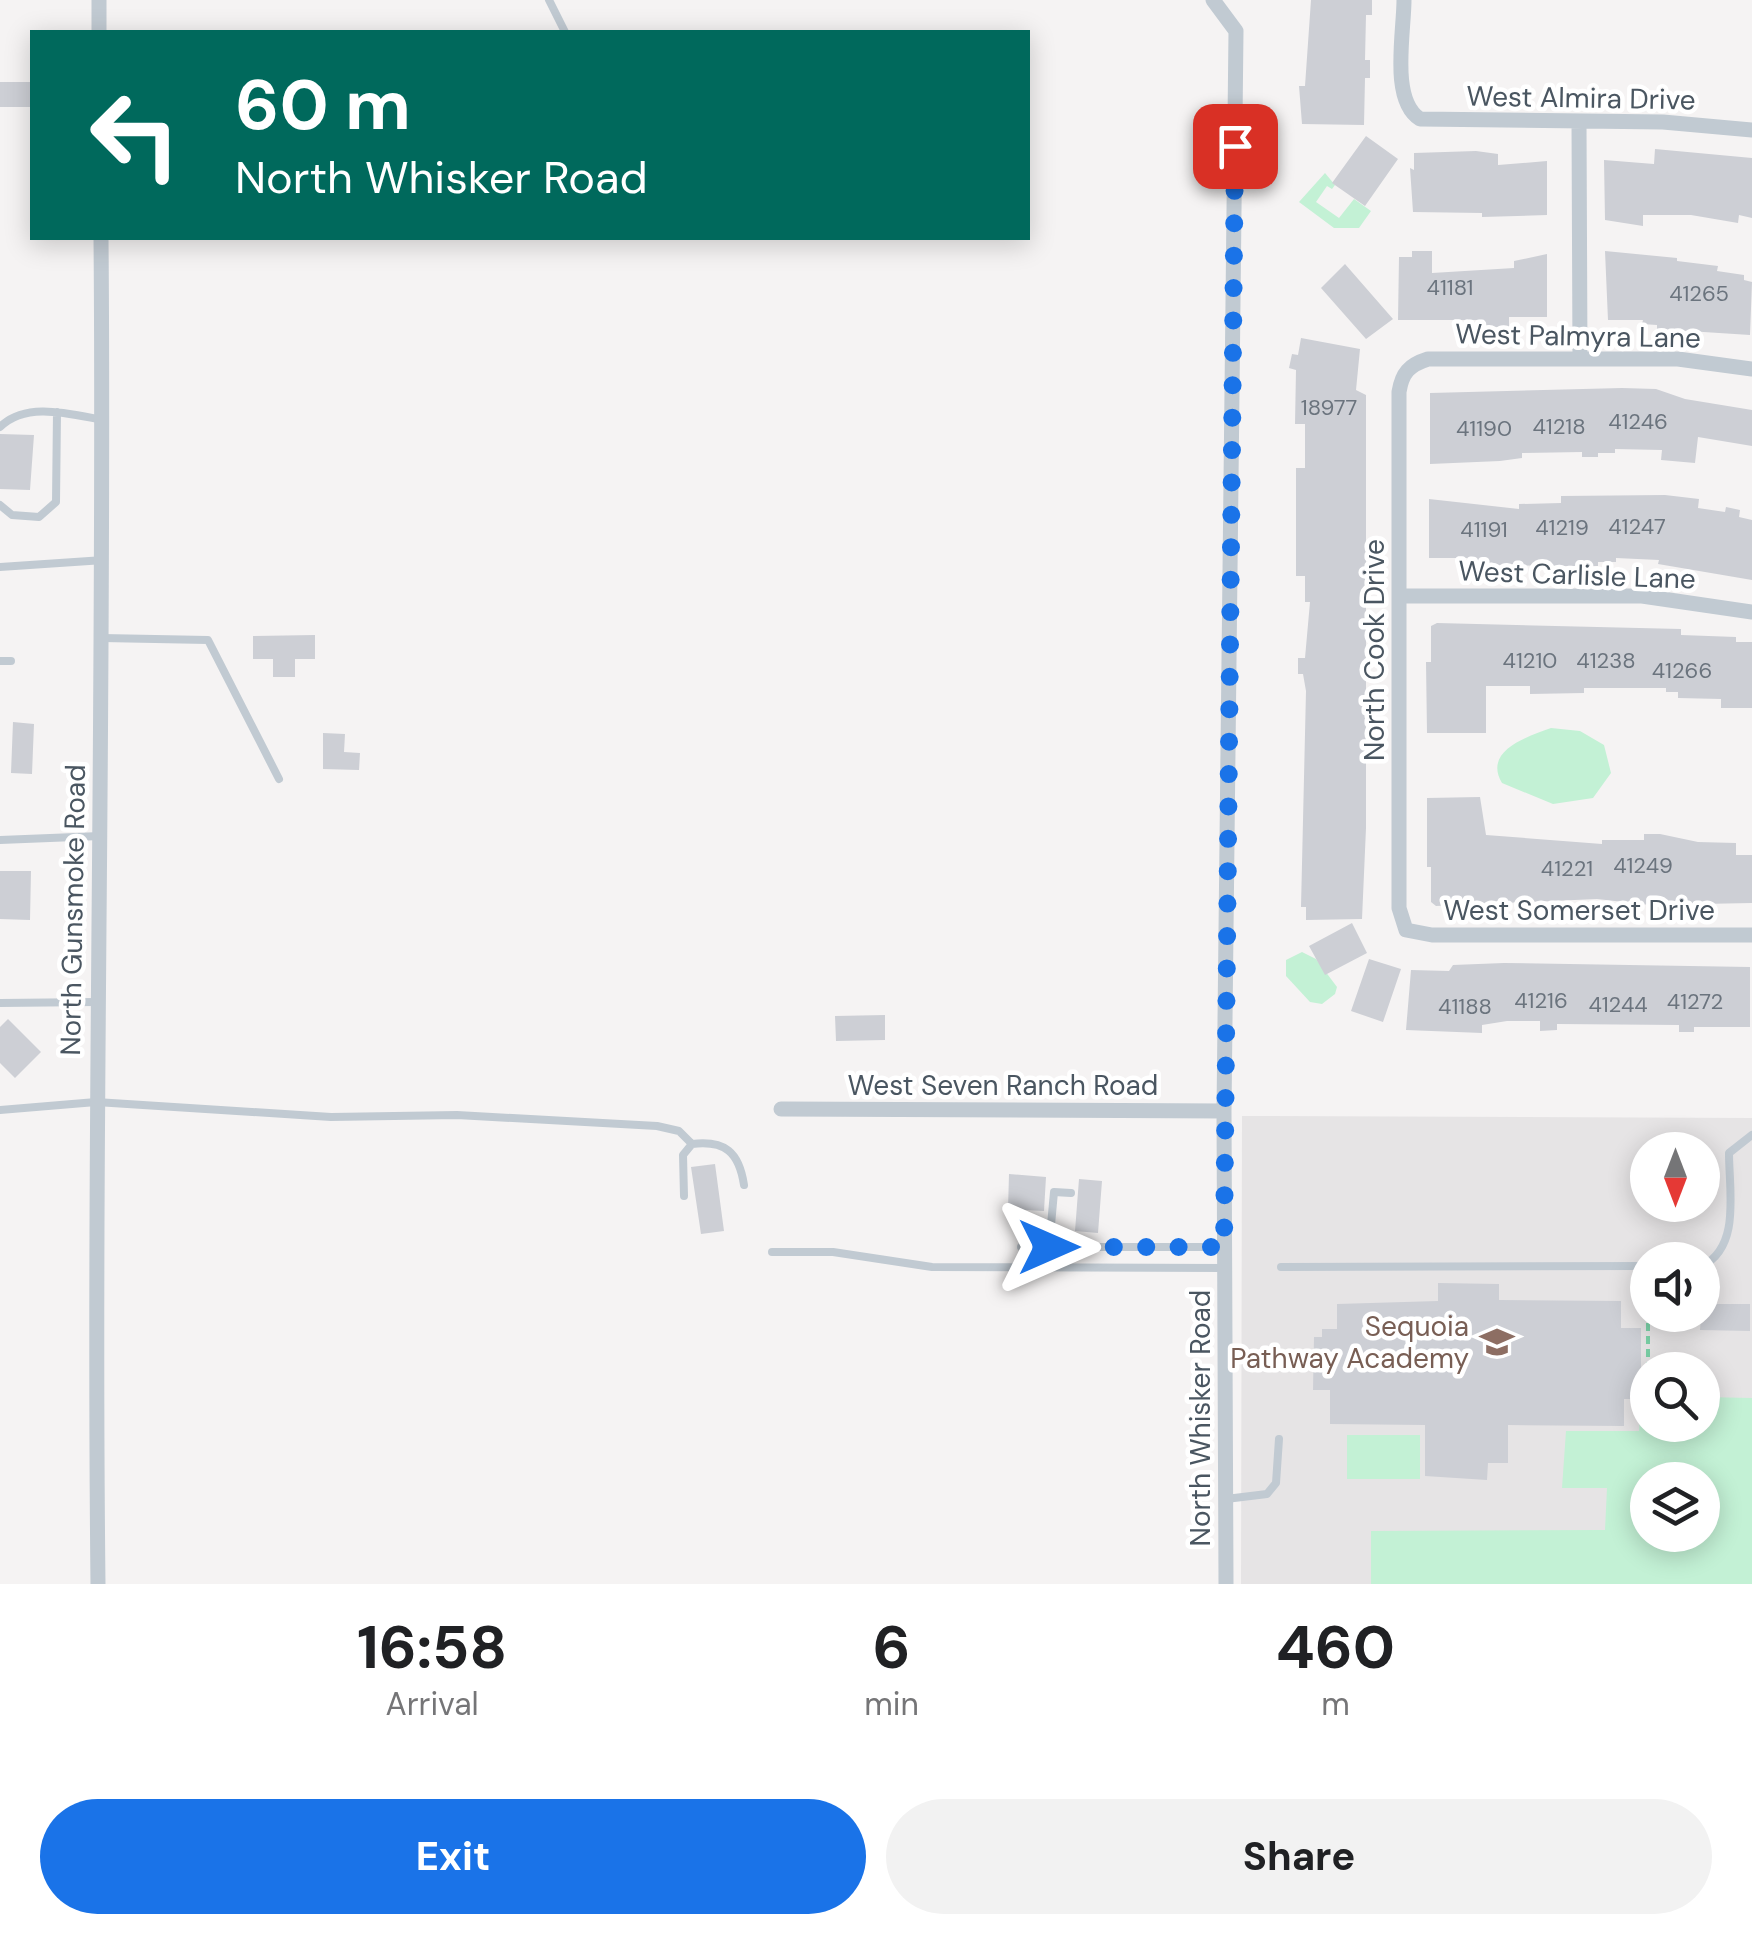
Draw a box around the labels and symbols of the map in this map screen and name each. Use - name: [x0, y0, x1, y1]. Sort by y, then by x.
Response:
- street label: West Almira Drive: [1466, 78, 1696, 118]
- pin: [1193, 104, 1278, 189]
- house number: 41181: [1427, 273, 1473, 302]
- house number: 41265: [1669, 279, 1729, 308]
- street label: West Palmyra Lane: [1455, 315, 1701, 357]
- house number: 18977: [1301, 393, 1357, 422]
- house number: 41246: [1608, 407, 1668, 436]
- house number: 41218: [1532, 412, 1586, 441]
- house number: 41190: [1456, 414, 1512, 443]
- house number: 41247: [1608, 512, 1666, 541]
- house number: 41219: [1535, 513, 1589, 542]
- house number: 41191: [1460, 515, 1508, 544]
- street label: North Cook Drive: [1356, 539, 1393, 761]
- street label: West Carlisle Lane: [1458, 552, 1696, 598]
- house number: 41210: [1503, 646, 1557, 675]
- house number: 41238: [1576, 646, 1636, 675]
- house number: 41266: [1652, 656, 1712, 685]
- street label: North Gunsmoke Road: [52, 764, 94, 1056]
- house number: 41249: [1613, 851, 1673, 880]
- house number: 41221: [1541, 854, 1593, 883]
- street label: West Somerset Drive: [1443, 892, 1715, 929]
- house number: 41216: [1514, 986, 1568, 1015]
- house number: 41272: [1667, 987, 1723, 1016]
- house number: 41244: [1588, 990, 1648, 1019]
- house number: 41188: [1438, 992, 1492, 1021]
- street label: West Seven Ranch Road: [848, 1067, 1158, 1104]
- north arrow: [1630, 1132, 1720, 1222]
- position arrow: [997, 1195, 1101, 1299]
- street label: North Whisker Road: [1182, 1290, 1219, 1546]
- place label: Sequoia Pathway Academy: [1230, 1308, 1469, 1377]
- school or university icon: Sequoia Pathway Academy: [1478, 1323, 1516, 1361]

